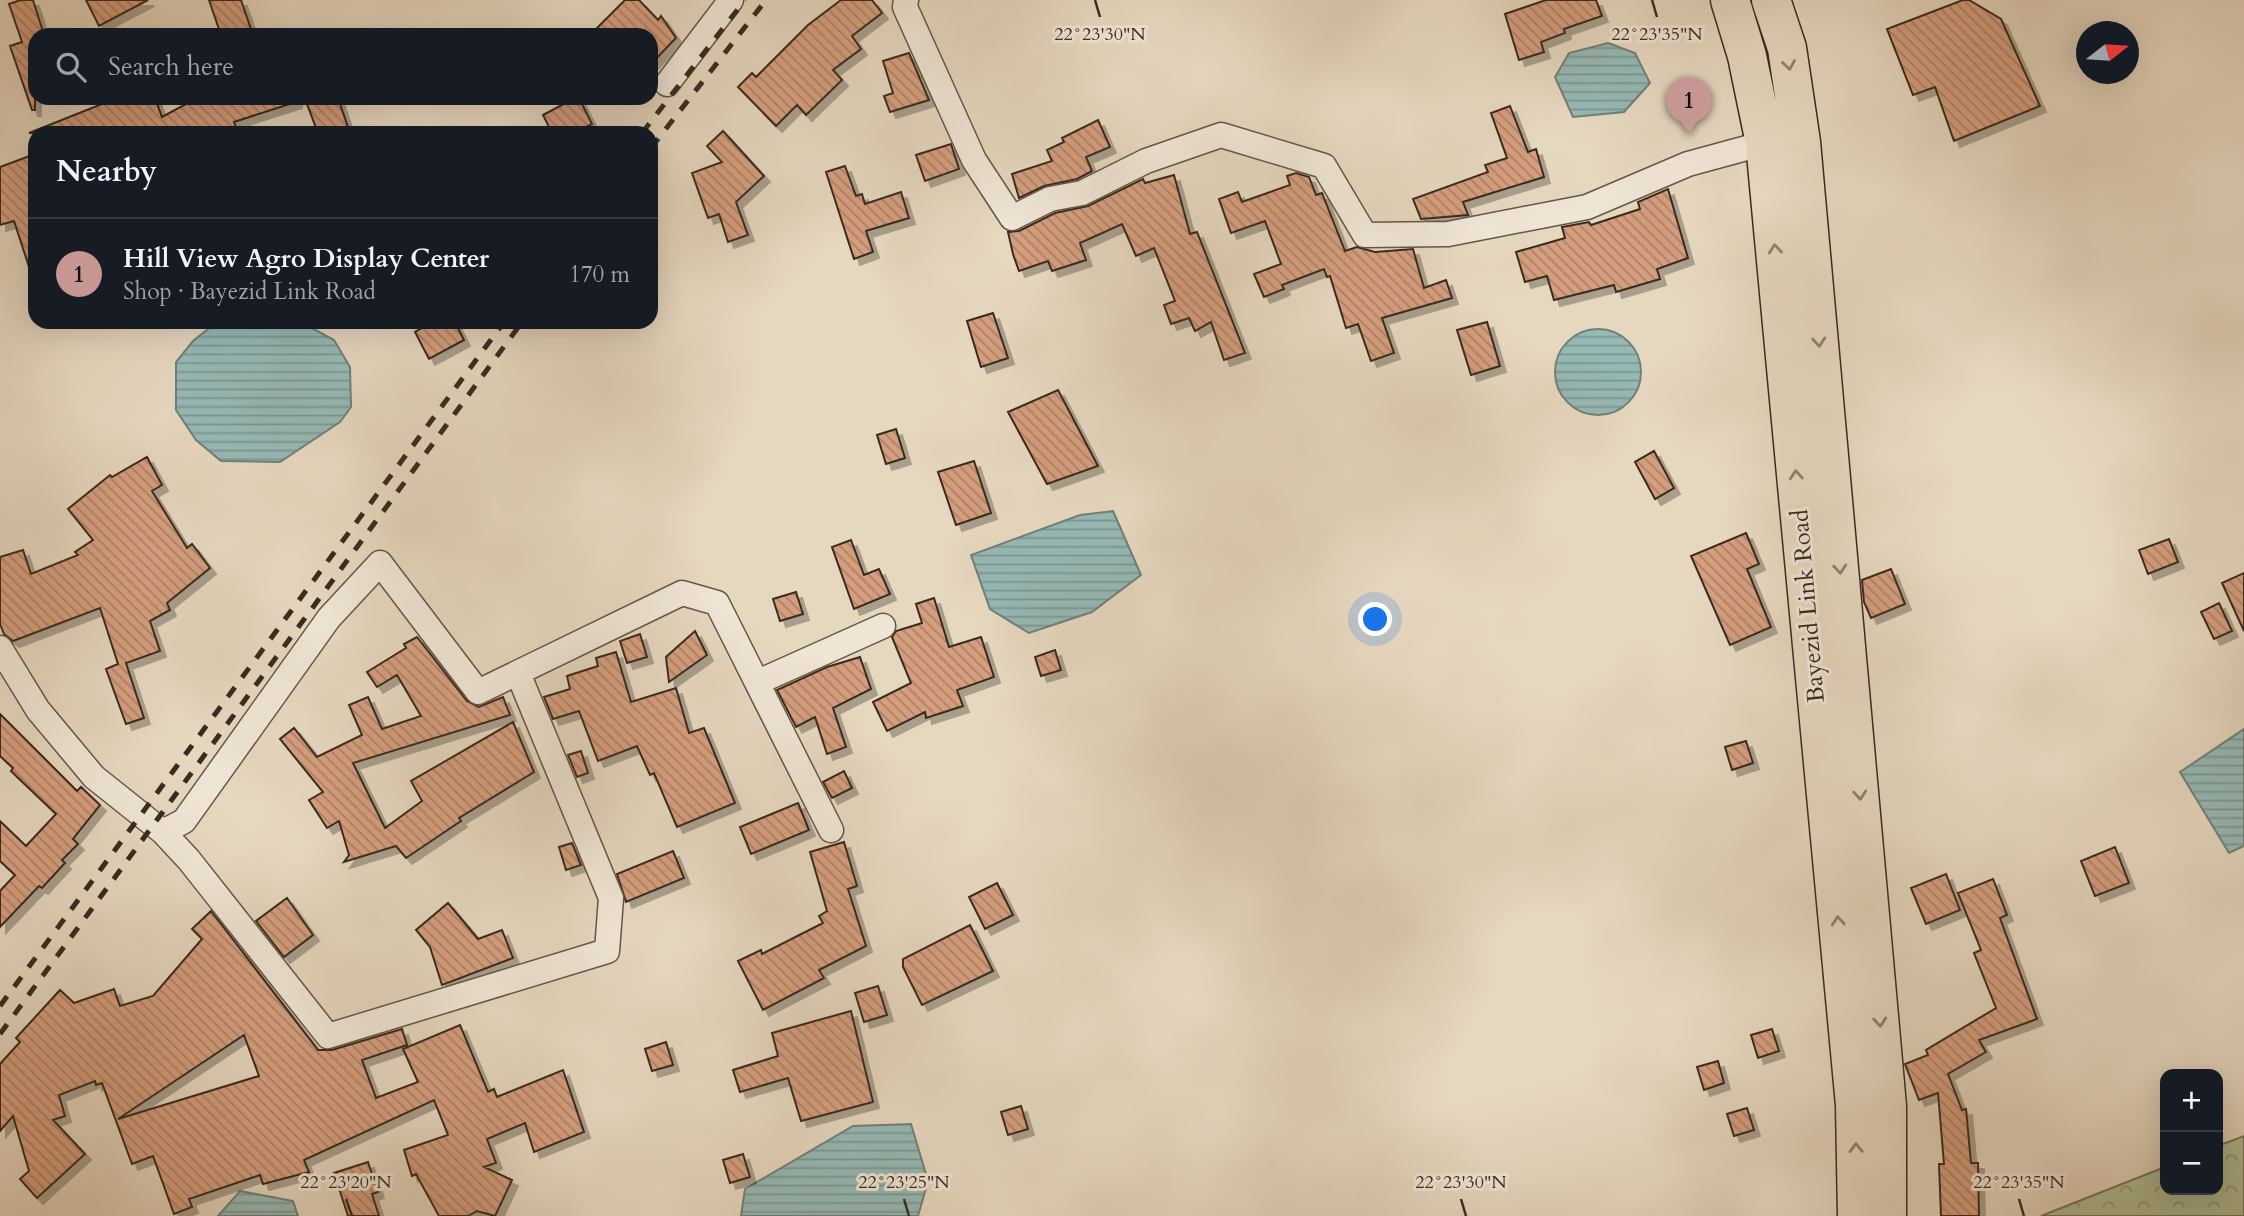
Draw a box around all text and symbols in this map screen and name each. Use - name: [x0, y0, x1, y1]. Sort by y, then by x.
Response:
- north arrow: [2076, 21, 2139, 84]
- text: 22°23'30"N: [1054, 22, 1146, 47]
- text: 22°23'35"N: [1611, 22, 1703, 47]
- search box: [28, 28, 658, 105]
- icon: search: [52, 48, 90, 86]
- text: Search here: [108, 49, 234, 84]
- one-way arrow: [1782, 60, 1797, 71]
- pin: 1: [1666, 77, 1712, 135]
- text: Nearby: [56, 151, 157, 192]
- text: Hill View Agro Display Center: [123, 241, 489, 276]
- one-way arrow: [1768, 243, 1783, 254]
- text: 1: [73, 259, 85, 290]
- text: 170 m: [569, 259, 630, 290]
- text: Shop · Bayezid Link Road: [123, 276, 376, 307]
- one-way arrow: [1811, 337, 1826, 348]
- one-way arrow: [1789, 469, 1804, 480]
- street label: Bayezid Link Road: [1783, 508, 1833, 704]
- one-way arrow: [1832, 564, 1847, 575]
- your location: [1358, 602, 1392, 636]
- one-way arrow: [1852, 790, 1867, 801]
- one-way arrow: [1831, 915, 1846, 926]
- one-way arrow: [1872, 1017, 1887, 1028]
- map controls: [2160, 1069, 2223, 1195]
- button: +: [2160, 1069, 2223, 1132]
- button: −: [2160, 1132, 2223, 1195]
- one-way arrow: [1848, 1142, 1864, 1153]
- text: 22°23'20"N: [300, 1170, 392, 1195]
- text: 22°23'25"N: [858, 1170, 950, 1195]
- text: 22°23'30"N: [1415, 1170, 1507, 1195]
- text: 22°23'35"N: [1973, 1170, 2065, 1195]

